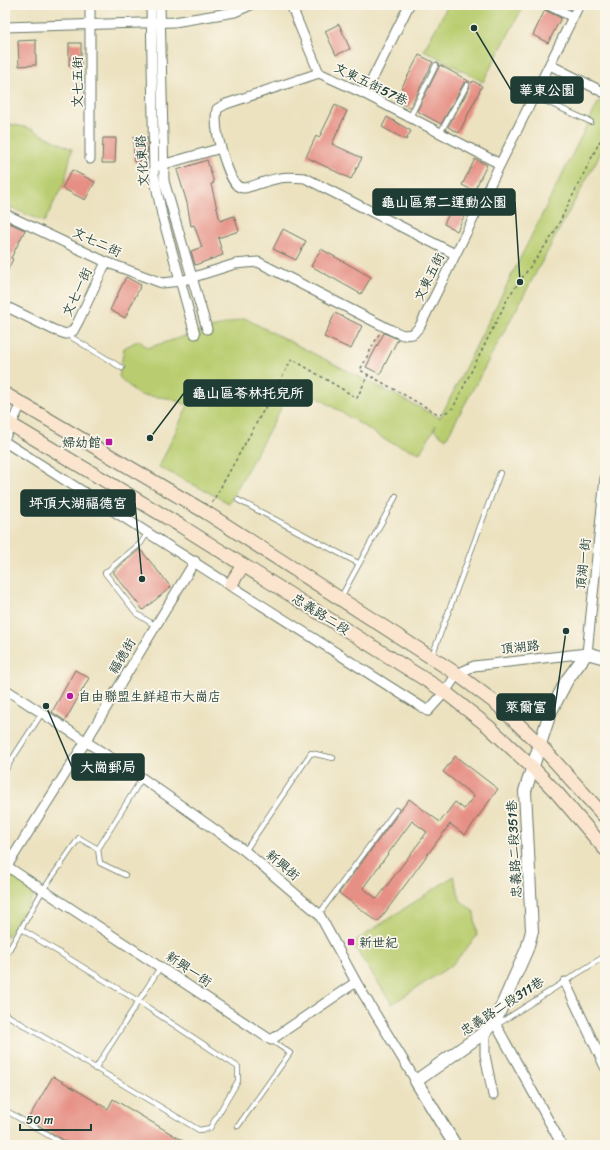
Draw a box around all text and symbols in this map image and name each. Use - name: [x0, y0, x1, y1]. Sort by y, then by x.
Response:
- street label: 文七五街: [66, 56, 89, 108]
- street label: 文東五街57巷: [330, 56, 412, 112]
- callout: 華東公園: [511, 77, 583, 103]
- text: 華東公園: [519, 78, 575, 103]
- street label: 文化東路: [129, 134, 155, 188]
- callout: 龜山區第二運動公園: [373, 189, 515, 215]
- text: 龜山區第二運動公園: [381, 190, 507, 215]
- street label: 文七二街: [69, 221, 125, 263]
- street label: 文東五街: [407, 249, 451, 305]
- street label: 文七一街: [56, 264, 98, 320]
- callout: 龜山區苓林托兒所: [184, 380, 312, 406]
- text: 龜山區苓林托兒所: [192, 381, 304, 406]
- place label: 婦幼館: [62, 431, 101, 454]
- marker: 婦幼館: [104, 437, 114, 447]
- callout: 坪頂大湖福德宮: [21, 490, 135, 516]
- text: 坪頂大湖福德宮: [29, 491, 127, 516]
- street label: 頂湖一街: [569, 537, 597, 591]
- street label: 忠義路二段: [287, 587, 355, 641]
- street label: 福德街: [102, 633, 142, 679]
- street label: 頂湖路: [499, 634, 541, 660]
- place label: 自由聯盟生鮮超市大崗店: [78, 685, 221, 708]
- marker: 自由聯盟生鮮超市大崗店: [65, 691, 75, 701]
- callout: 萊爾富: [497, 694, 555, 720]
- text: 萊爾富: [505, 695, 547, 720]
- callout: 大崗郵局: [72, 754, 144, 780]
- text: 大崗郵局: [80, 755, 136, 780]
- street label: 忠義路二段351巷: [500, 799, 528, 899]
- street label: 新興街: [261, 844, 305, 886]
- place label: 新世紀: [359, 931, 398, 954]
- marker: 新世紀: [346, 937, 356, 947]
- street label: 新興一街: [161, 945, 217, 993]
- street label: 忠義路二段311巷: [455, 970, 549, 1042]
- scale bar: [20, 1106, 91, 1132]
- text: 50 m: [26, 1109, 53, 1131]

